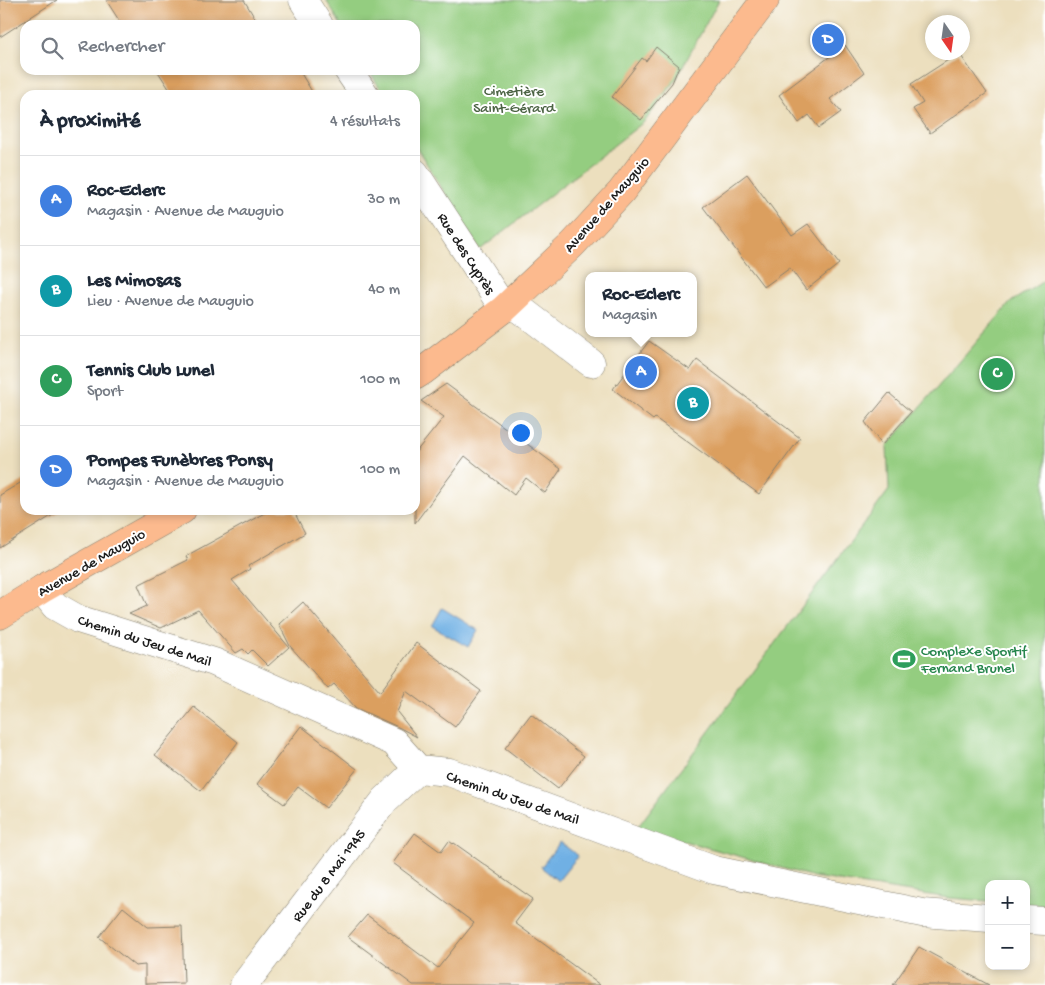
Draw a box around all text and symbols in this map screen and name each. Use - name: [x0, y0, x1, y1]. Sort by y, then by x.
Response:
- north arrow: [925, 15, 970, 60]
- search box: [20, 20, 420, 75]
- pin: D: [812, 21, 844, 59]
- icon: search: [38, 34, 66, 62]
- text: Rechercher: [78, 36, 164, 59]
- park label: Cimetière Saint-Gérard: [473, 83, 556, 118]
- text: À proximité: [40, 110, 141, 135]
- text: 4 résultats: [330, 113, 400, 132]
- street label: Avenue de Mauguio: [561, 154, 654, 257]
- text: Roc-Eclerc: [87, 180, 165, 203]
- text: A: [51, 191, 61, 210]
- text: 30 m: [367, 191, 400, 210]
- text: Magasin · Avenue de Mauguio: [87, 203, 284, 222]
- street label: Rue des Cyprès: [432, 210, 499, 298]
- text: Les Mimosas: [87, 270, 180, 293]
- popup: [585, 272, 697, 337]
- text: B: [52, 281, 60, 300]
- text: 40 m: [368, 281, 400, 300]
- text: Roc-Eclerc: [602, 284, 680, 307]
- text: Lieu · Avenue de Mauguio: [87, 293, 254, 312]
- text: Magasin: [602, 307, 657, 326]
- pin: A: [625, 353, 657, 391]
- pin: C: [981, 355, 1013, 393]
- text: Tennis Club Lunel: [87, 360, 215, 383]
- text: C: [52, 371, 60, 390]
- text: 100 m: [360, 371, 400, 390]
- text: Sport: [87, 383, 123, 402]
- pin: B: [677, 384, 709, 422]
- your location: [508, 420, 534, 446]
- text: Pompes Funèbres Ponsy: [87, 450, 273, 473]
- text: D: [51, 461, 61, 480]
- text: 100 m: [360, 461, 400, 480]
- text: Magasin · Avenue de Mauguio: [87, 473, 284, 492]
- street label: Avenue de Mauguio: [35, 526, 149, 602]
- street label: Chemin du Jeu de Mail: [75, 612, 214, 672]
- place label: Complexe Sportif Fernand Brunel: [920, 643, 1028, 678]
- sports icon: Complexe Sportif Fernand Brunel: [891, 646, 917, 672]
- street label: Chemin du Jeu de Mail: [443, 768, 581, 830]
- street label: Rue du 8 Mai 1945: [289, 826, 370, 926]
- map controls: [985, 880, 1030, 970]
- button: +: [985, 880, 1030, 925]
- button: −: [985, 925, 1030, 970]

